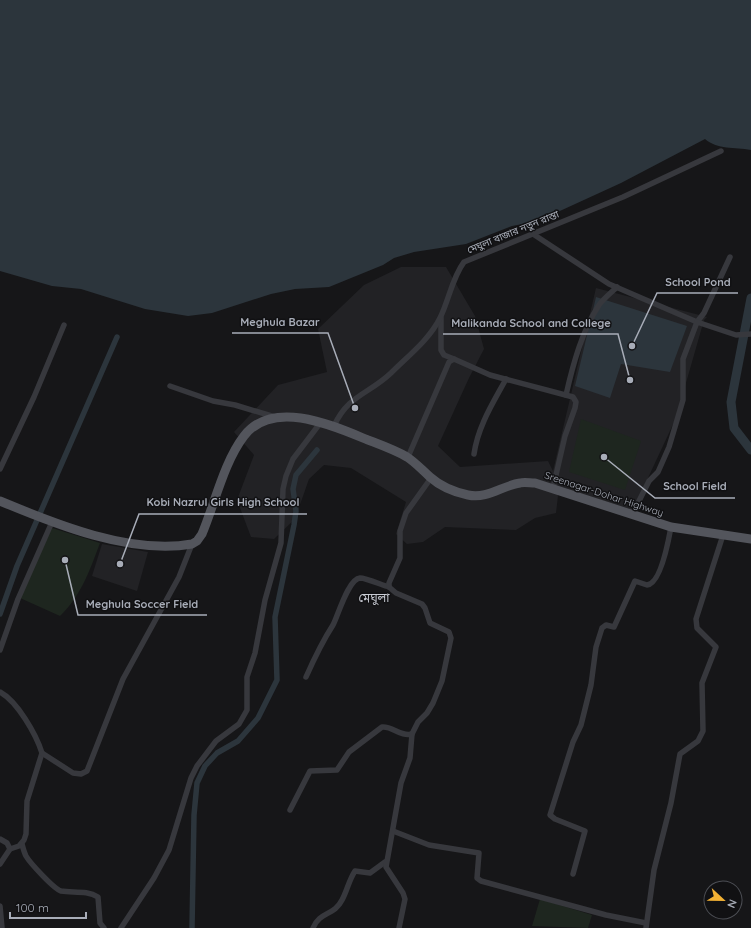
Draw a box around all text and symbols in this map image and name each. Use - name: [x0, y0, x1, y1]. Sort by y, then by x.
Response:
- street label: মেঘুলা বাজার নতুন রাস্তা: [465, 207, 561, 256]
- callout: School Pond: [657, 270, 738, 293]
- text: School Pond: [665, 275, 731, 289]
- callout: Meghula Bazar: [232, 310, 328, 333]
- callout: Malikanda School and College: [443, 311, 618, 334]
- text: Meghula Bazar: [240, 315, 320, 329]
- text: Malikanda School and College: [451, 316, 611, 330]
- street label: Sreenagar-Dohar Highway: [543, 469, 665, 519]
- callout: School Field: [655, 475, 735, 498]
- text: School Field: [663, 479, 727, 493]
- callout: Kobi Nazrul Girls High School: [139, 491, 307, 514]
- text: Kobi Nazrul Girls High School: [147, 495, 299, 509]
- district label: মেঘুলা: [358, 590, 390, 606]
- callout: Meghula Soccer Field: [78, 592, 207, 615]
- text: Meghula Soccer Field: [86, 597, 198, 611]
- north arrow: [703, 880, 743, 920]
- scale bar: [10, 894, 86, 920]
- text: N: [724, 897, 740, 910]
- text: 100 m: [16, 900, 49, 915]

